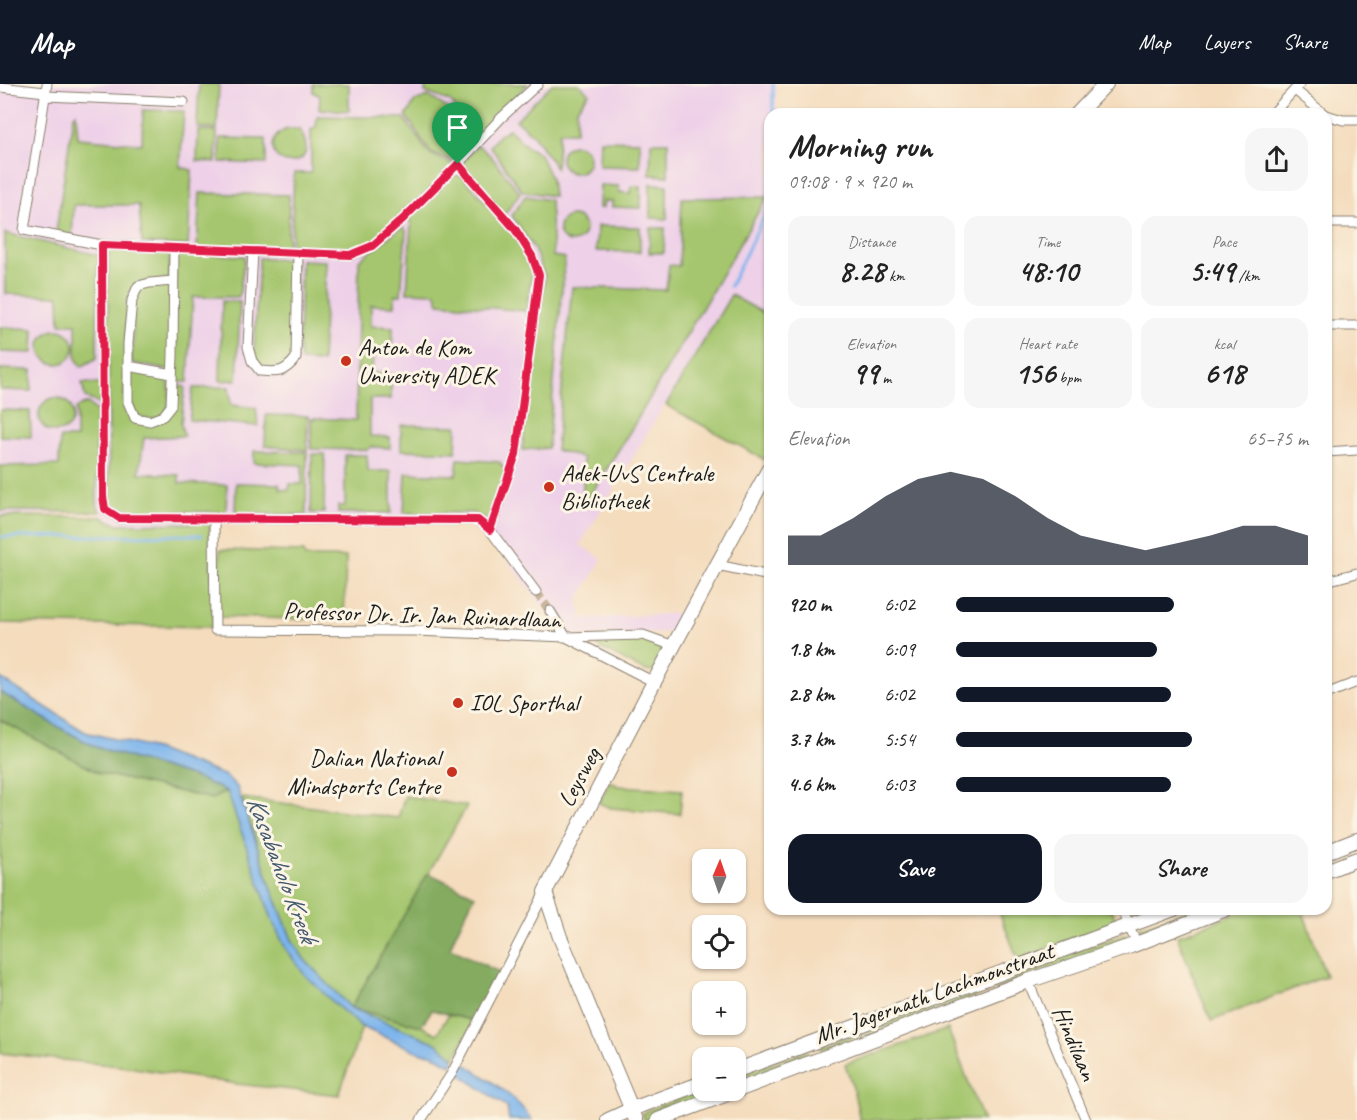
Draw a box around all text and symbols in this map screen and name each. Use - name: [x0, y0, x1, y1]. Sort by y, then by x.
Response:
- text: Map: [30, 25, 73, 60]
- text: Map: [1138, 29, 1171, 55]
- text: Layers: [1204, 29, 1250, 55]
- text: Share: [1283, 29, 1327, 55]
- pin: [432, 102, 483, 164]
- icon: arrive: [441, 111, 474, 144]
- text: Morning run: [788, 125, 932, 167]
- button: share: [1245, 128, 1308, 191]
- text: 09:08 · 9 × 920 m: [788, 169, 912, 194]
- text: Distance: [848, 232, 896, 252]
- text: Time: [1036, 232, 1060, 252]
- text: Pace: [1212, 232, 1237, 252]
- text: 8.28: [839, 252, 885, 290]
- text: 48:10: [1018, 252, 1078, 290]
- text: 5:49: [1189, 252, 1235, 290]
- text: km: [885, 266, 905, 286]
- text: /km: [1235, 266, 1260, 286]
- place label: Anton de Kom University ADEK: [358, 332, 498, 390]
- text: Elevation: [847, 334, 896, 354]
- text: Heart rate: [1019, 334, 1077, 354]
- text: kcal: [1214, 334, 1235, 354]
- marker: Anton de Kom University ADEK: [339, 354, 353, 368]
- text: 99: [852, 354, 878, 392]
- text: 156: [1015, 354, 1055, 392]
- text: 618: [1204, 354, 1245, 392]
- text: m: [878, 368, 891, 388]
- text: bpm: [1055, 368, 1081, 388]
- text: Elevation: [788, 426, 850, 451]
- text: 65–75 m: [1247, 426, 1308, 451]
- place label: Adek-UvS Centrale Bibliotheek: [561, 458, 715, 516]
- marker: Adek-UvS Centrale Bibliotheek: [542, 480, 556, 494]
- text: 920 m: [788, 592, 831, 617]
- text: 6:02: [884, 592, 915, 617]
- street label: Professor Dr. Ir. Jan Ruinardlaan: [283, 595, 562, 635]
- text: 1.8 km: [788, 637, 835, 662]
- text: 6:09: [884, 637, 915, 662]
- text: 2.8 km: [788, 682, 835, 707]
- text: 6:02: [884, 682, 915, 707]
- place label: IOL Sporthal: [470, 688, 582, 718]
- marker: IOL Sporthal: [451, 696, 465, 710]
- text: 3.7 km: [788, 727, 834, 752]
- text: 5:54: [884, 727, 915, 752]
- street label: Leysweg: [551, 741, 608, 812]
- place label: Dalian National Mindsports Centre: [287, 743, 444, 801]
- marker: Dalian National Mindsports Centre: [445, 765, 459, 779]
- text: 4.6 km: [788, 772, 835, 797]
- text: 6:03: [884, 772, 915, 797]
- water label: Kasabaholo Kreek: [239, 791, 327, 952]
- button: Save: [788, 834, 1042, 903]
- button: Share: [1054, 834, 1308, 903]
- north arrow: [692, 849, 746, 903]
- map controls: [692, 849, 746, 1101]
- button: locate: [692, 915, 746, 969]
- street label: Mr. Jagernath Lachmonstraat: [810, 935, 1060, 1050]
- button: +: [692, 981, 746, 1035]
- street label: Hindilaan: [1046, 1001, 1105, 1086]
- button: −: [692, 1047, 746, 1101]

